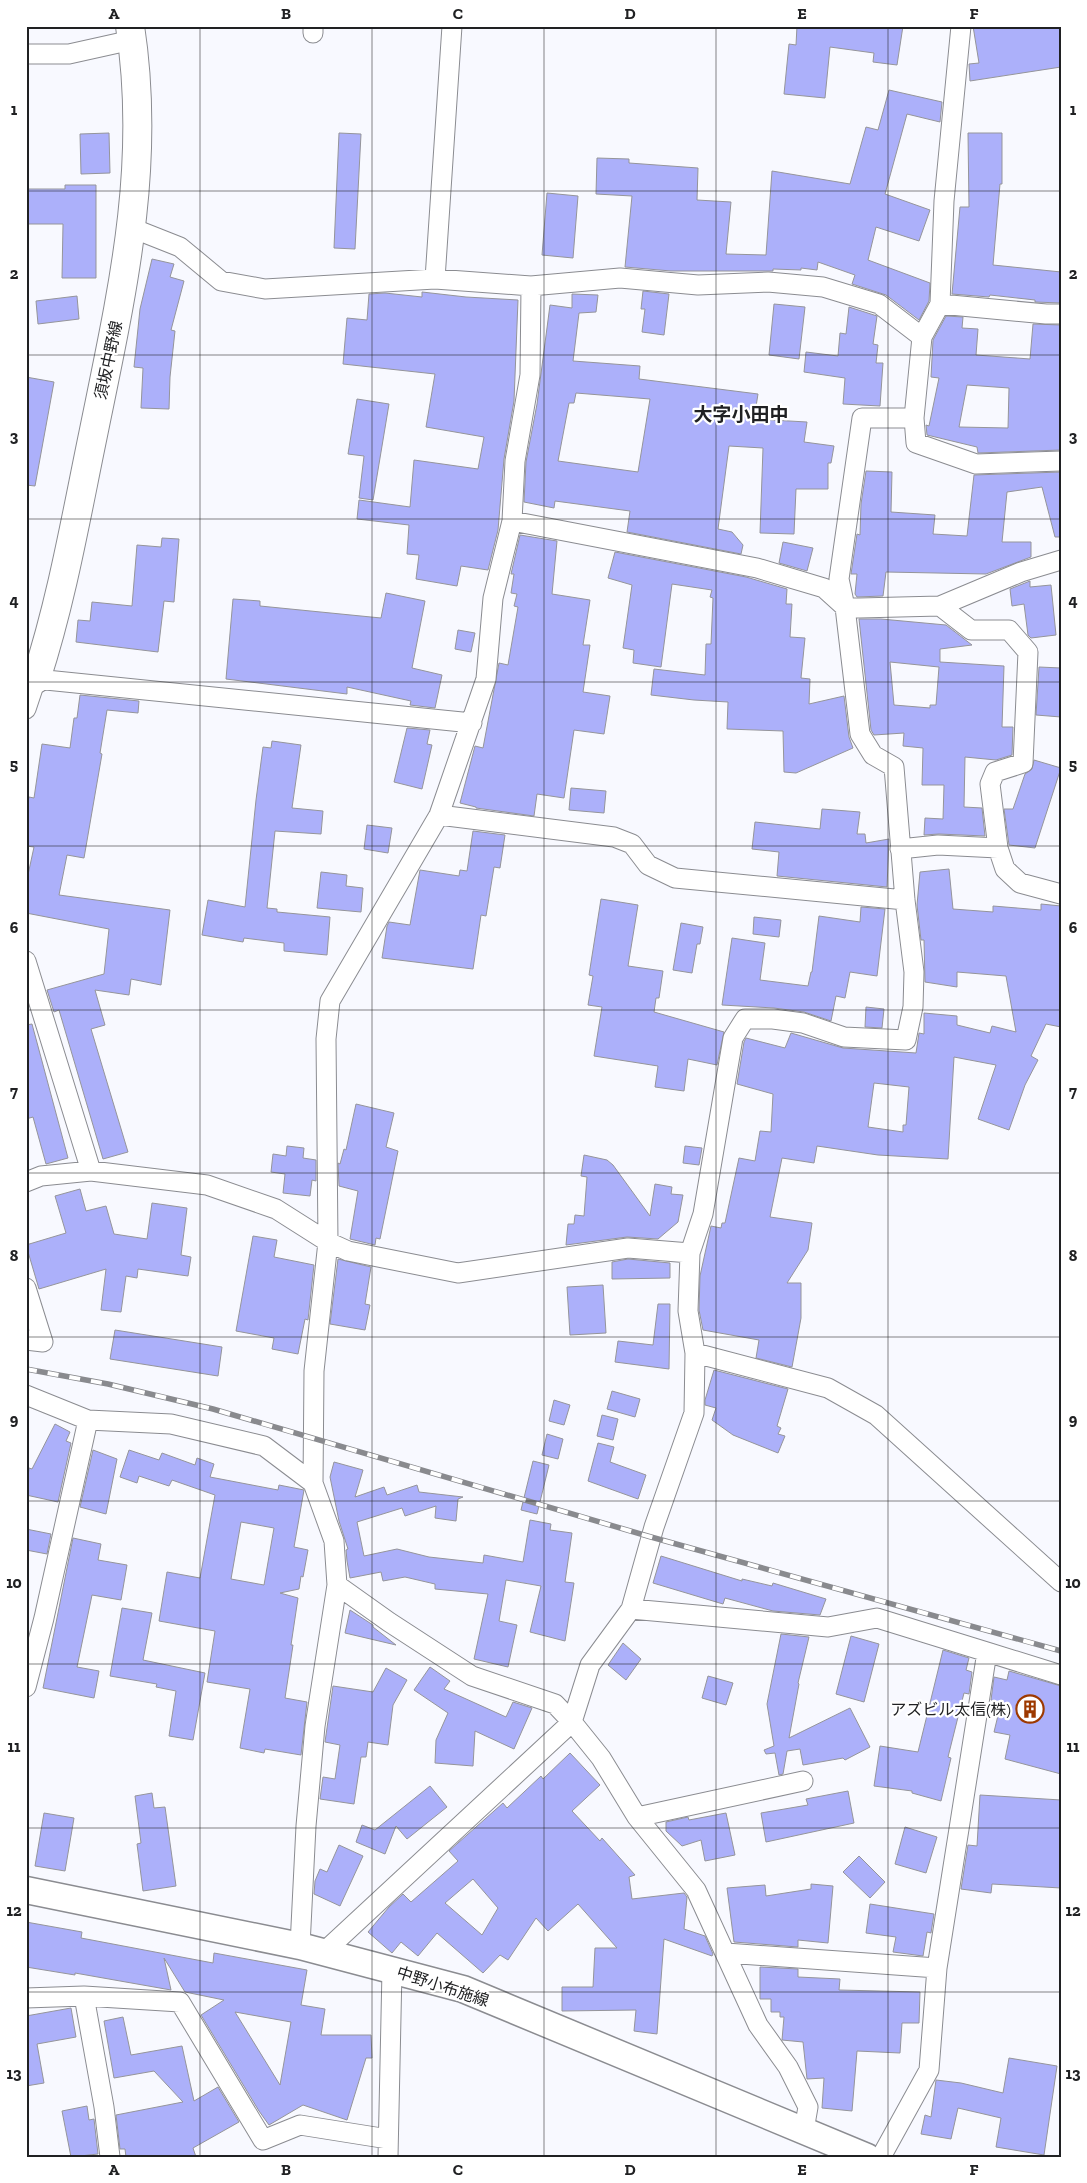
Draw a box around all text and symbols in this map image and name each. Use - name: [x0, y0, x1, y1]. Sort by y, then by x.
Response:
- text: A: [109, 4, 120, 23]
- text: B: [281, 4, 291, 23]
- text: C: [453, 4, 463, 23]
- text: D: [624, 4, 636, 23]
- text: E: [797, 4, 807, 23]
- text: F: [969, 4, 979, 23]
- text: 1: [11, 100, 18, 119]
- text: 1: [1070, 100, 1077, 119]
- text: 2: [10, 264, 19, 283]
- text: 2: [1069, 264, 1078, 283]
- street label: 須坂中野線: [91, 319, 126, 401]
- district label: 大字小田中: [693, 403, 789, 426]
- text: 3: [10, 427, 19, 446]
- text: 3: [1069, 427, 1078, 446]
- text: 4: [9, 591, 19, 610]
- text: 4: [1068, 591, 1078, 610]
- text: 5: [10, 755, 18, 774]
- text: 5: [1069, 755, 1077, 774]
- text: 6: [10, 918, 19, 937]
- text: 6: [1069, 918, 1078, 937]
- text: 7: [10, 1082, 18, 1101]
- text: 7: [1069, 1082, 1077, 1101]
- text: 8: [10, 1246, 19, 1265]
- text: 8: [1069, 1246, 1078, 1265]
- text: 9: [10, 1410, 19, 1429]
- text: 9: [1069, 1410, 1078, 1429]
- text: 10: [6, 1573, 22, 1592]
- text: 10: [1065, 1573, 1081, 1592]
- building icon: アズビル太信(株): [1015, 1694, 1045, 1724]
- place label: アズビル太信(株): [890, 1700, 1011, 1719]
- text: 11: [8, 1737, 21, 1756]
- text: 11: [1067, 1737, 1080, 1756]
- text: 12: [6, 1901, 22, 1920]
- text: 12: [1065, 1901, 1081, 1920]
- street label: 中野小布施線: [394, 1963, 491, 2010]
- text: 13: [7, 2064, 22, 2083]
- text: 13: [1066, 2064, 1081, 2083]
- text: A: [109, 2160, 120, 2179]
- text: B: [281, 2160, 291, 2179]
- text: C: [453, 2160, 463, 2179]
- text: D: [624, 2160, 636, 2179]
- text: E: [797, 2160, 807, 2179]
- text: F: [969, 2160, 979, 2179]

